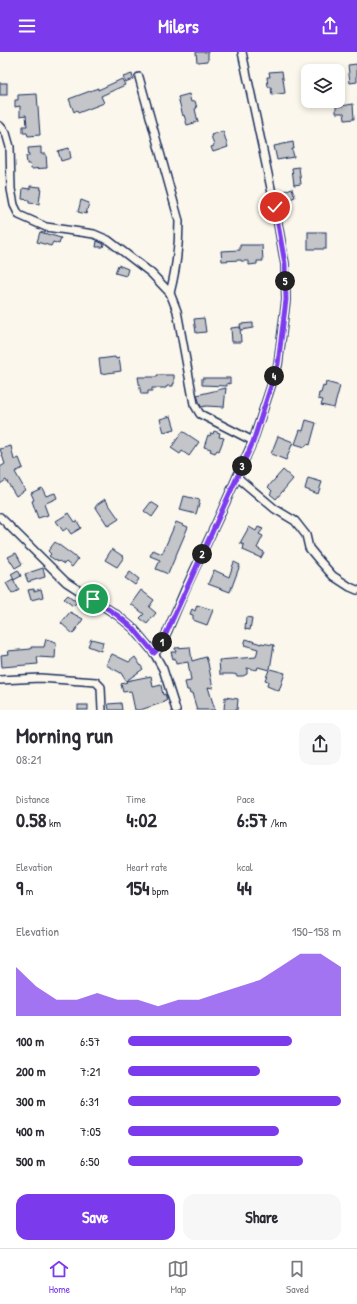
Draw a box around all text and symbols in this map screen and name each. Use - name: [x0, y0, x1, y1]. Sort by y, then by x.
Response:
- text: Milers: [158, 14, 199, 39]
- icon: menu: [16, 15, 38, 37]
- icon: share: [319, 15, 341, 37]
- map controls: [301, 64, 345, 108]
- button: layers: [301, 64, 345, 108]
- pin: [258, 190, 292, 224]
- icon: check: [264, 196, 286, 218]
- pin: 5: [275, 271, 295, 291]
- text: 5: [283, 274, 287, 288]
- pin: 4: [264, 366, 284, 386]
- text: 4: [272, 369, 276, 383]
- pin: 3: [232, 456, 252, 476]
- text: 3: [240, 459, 244, 473]
- pin: 2: [192, 544, 212, 564]
- text: 2: [199, 547, 205, 561]
- pin: [76, 582, 110, 616]
- icon: arrive: [82, 588, 104, 610]
- pin: 1: [152, 632, 172, 652]
- text: 1: [160, 635, 164, 649]
- text: Morning run: [16, 720, 113, 750]
- button: share: [299, 723, 341, 765]
- text: 08:21: [16, 750, 41, 768]
- text: Distance: [16, 792, 50, 806]
- text: Time: [126, 792, 146, 806]
- text: Pace: [237, 792, 255, 806]
- text: 0.58: [16, 806, 46, 833]
- text: 4:02: [126, 806, 157, 833]
- text: 6:57: [237, 806, 268, 833]
- text: km: [46, 816, 61, 830]
- text: /km: [268, 816, 287, 830]
- text: Elevation: [16, 860, 53, 874]
- text: Heart rate: [126, 860, 167, 874]
- text: kcal: [237, 860, 253, 874]
- text: 9: [16, 874, 23, 901]
- text: 154: [126, 874, 150, 901]
- text: 44: [237, 874, 252, 901]
- text: m: [23, 884, 33, 898]
- text: bpm: [150, 884, 169, 898]
- text: Elevation: [16, 922, 59, 940]
- text: 150–158 m: [292, 922, 341, 940]
- text: 100 m: [16, 1032, 44, 1050]
- text: 6:57: [80, 1032, 100, 1050]
- text: 200 m: [16, 1062, 46, 1080]
- text: 7:21: [80, 1062, 100, 1080]
- text: 300 m: [16, 1092, 45, 1110]
- text: 6:31: [80, 1092, 99, 1110]
- text: 400 m: [16, 1122, 44, 1140]
- text: 7:05: [80, 1122, 101, 1140]
- text: 500 m: [16, 1152, 45, 1170]
- text: 6:50: [80, 1152, 100, 1170]
- button: Save: [16, 1194, 175, 1240]
- button: Share: [183, 1194, 341, 1240]
- tab: Home: [48, 1258, 70, 1296]
- tab: Map: [167, 1258, 189, 1296]
- tab: Saved: [286, 1258, 309, 1296]

